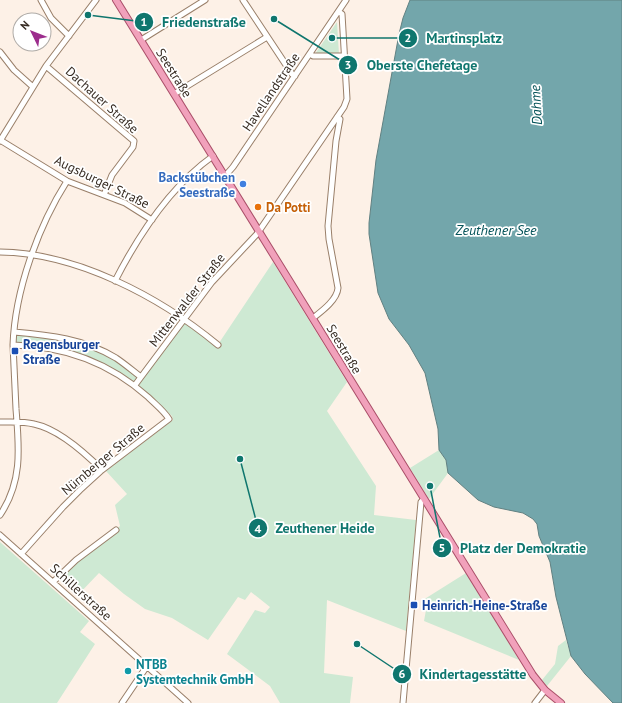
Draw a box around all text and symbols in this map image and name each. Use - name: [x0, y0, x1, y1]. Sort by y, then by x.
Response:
- callout: Friedenstraße: [134, 9, 254, 35]
- north arrow: [12, 12, 52, 52]
- text: Friedenstraße: [162, 13, 246, 31]
- text: 1: [141, 14, 147, 29]
- text: N: [17, 18, 32, 33]
- callout: Martinsplatz: [398, 25, 510, 51]
- text: Martinsplatz: [426, 29, 502, 47]
- text: 2: [405, 30, 411, 45]
- street label: Seestraße: [152, 45, 196, 101]
- street label: Havellandstraße: [238, 49, 304, 135]
- callout: Oberste Chefetage: [338, 52, 485, 78]
- text: Oberste Chefetage: [367, 56, 477, 74]
- text: 3: [345, 57, 351, 72]
- street label: Dachauer Straße: [62, 63, 142, 137]
- water label: Dahme: [526, 84, 546, 125]
- street label: Augsburger Straße: [52, 152, 152, 212]
- place label: Backstübchen Seestraße: [158, 169, 235, 201]
- marker: Backstübchen Seestraße: [238, 179, 248, 189]
- place label: Da Potti: [266, 199, 311, 216]
- marker: Da Potti: [253, 202, 263, 212]
- water label: Zeuthener See: [454, 221, 537, 239]
- street label: Mittenwalder Straße: [145, 250, 229, 350]
- street label: Seestraße: [323, 321, 365, 377]
- place label: Regensburger Straße: [23, 336, 100, 368]
- marker: Regensburger Straße: [10, 346, 20, 356]
- street label: Nürnberger Straße: [58, 419, 148, 499]
- callout: Zeuthener Heide: [248, 515, 383, 541]
- text: Zeuthener Heide: [275, 519, 375, 537]
- text: 4: [255, 521, 262, 536]
- callout: Platz der Demokratie: [432, 535, 594, 561]
- text: Platz der Demokratie: [460, 539, 586, 557]
- text: 5: [439, 540, 445, 555]
- street label: Schillerstraße: [47, 560, 115, 624]
- place label: Heinrich-Heine-Straße: [422, 597, 548, 614]
- marker: Heinrich-Heine-Straße: [409, 600, 419, 610]
- place label: NTBB Systemtechnik GmbH: [136, 656, 253, 688]
- callout: Kindertagesstätte: [392, 661, 534, 687]
- text: Kindertagesstätte: [420, 665, 526, 683]
- marker: NTBB Systemtechnik GmbH: [123, 666, 133, 676]
- text: 6: [399, 666, 406, 681]

